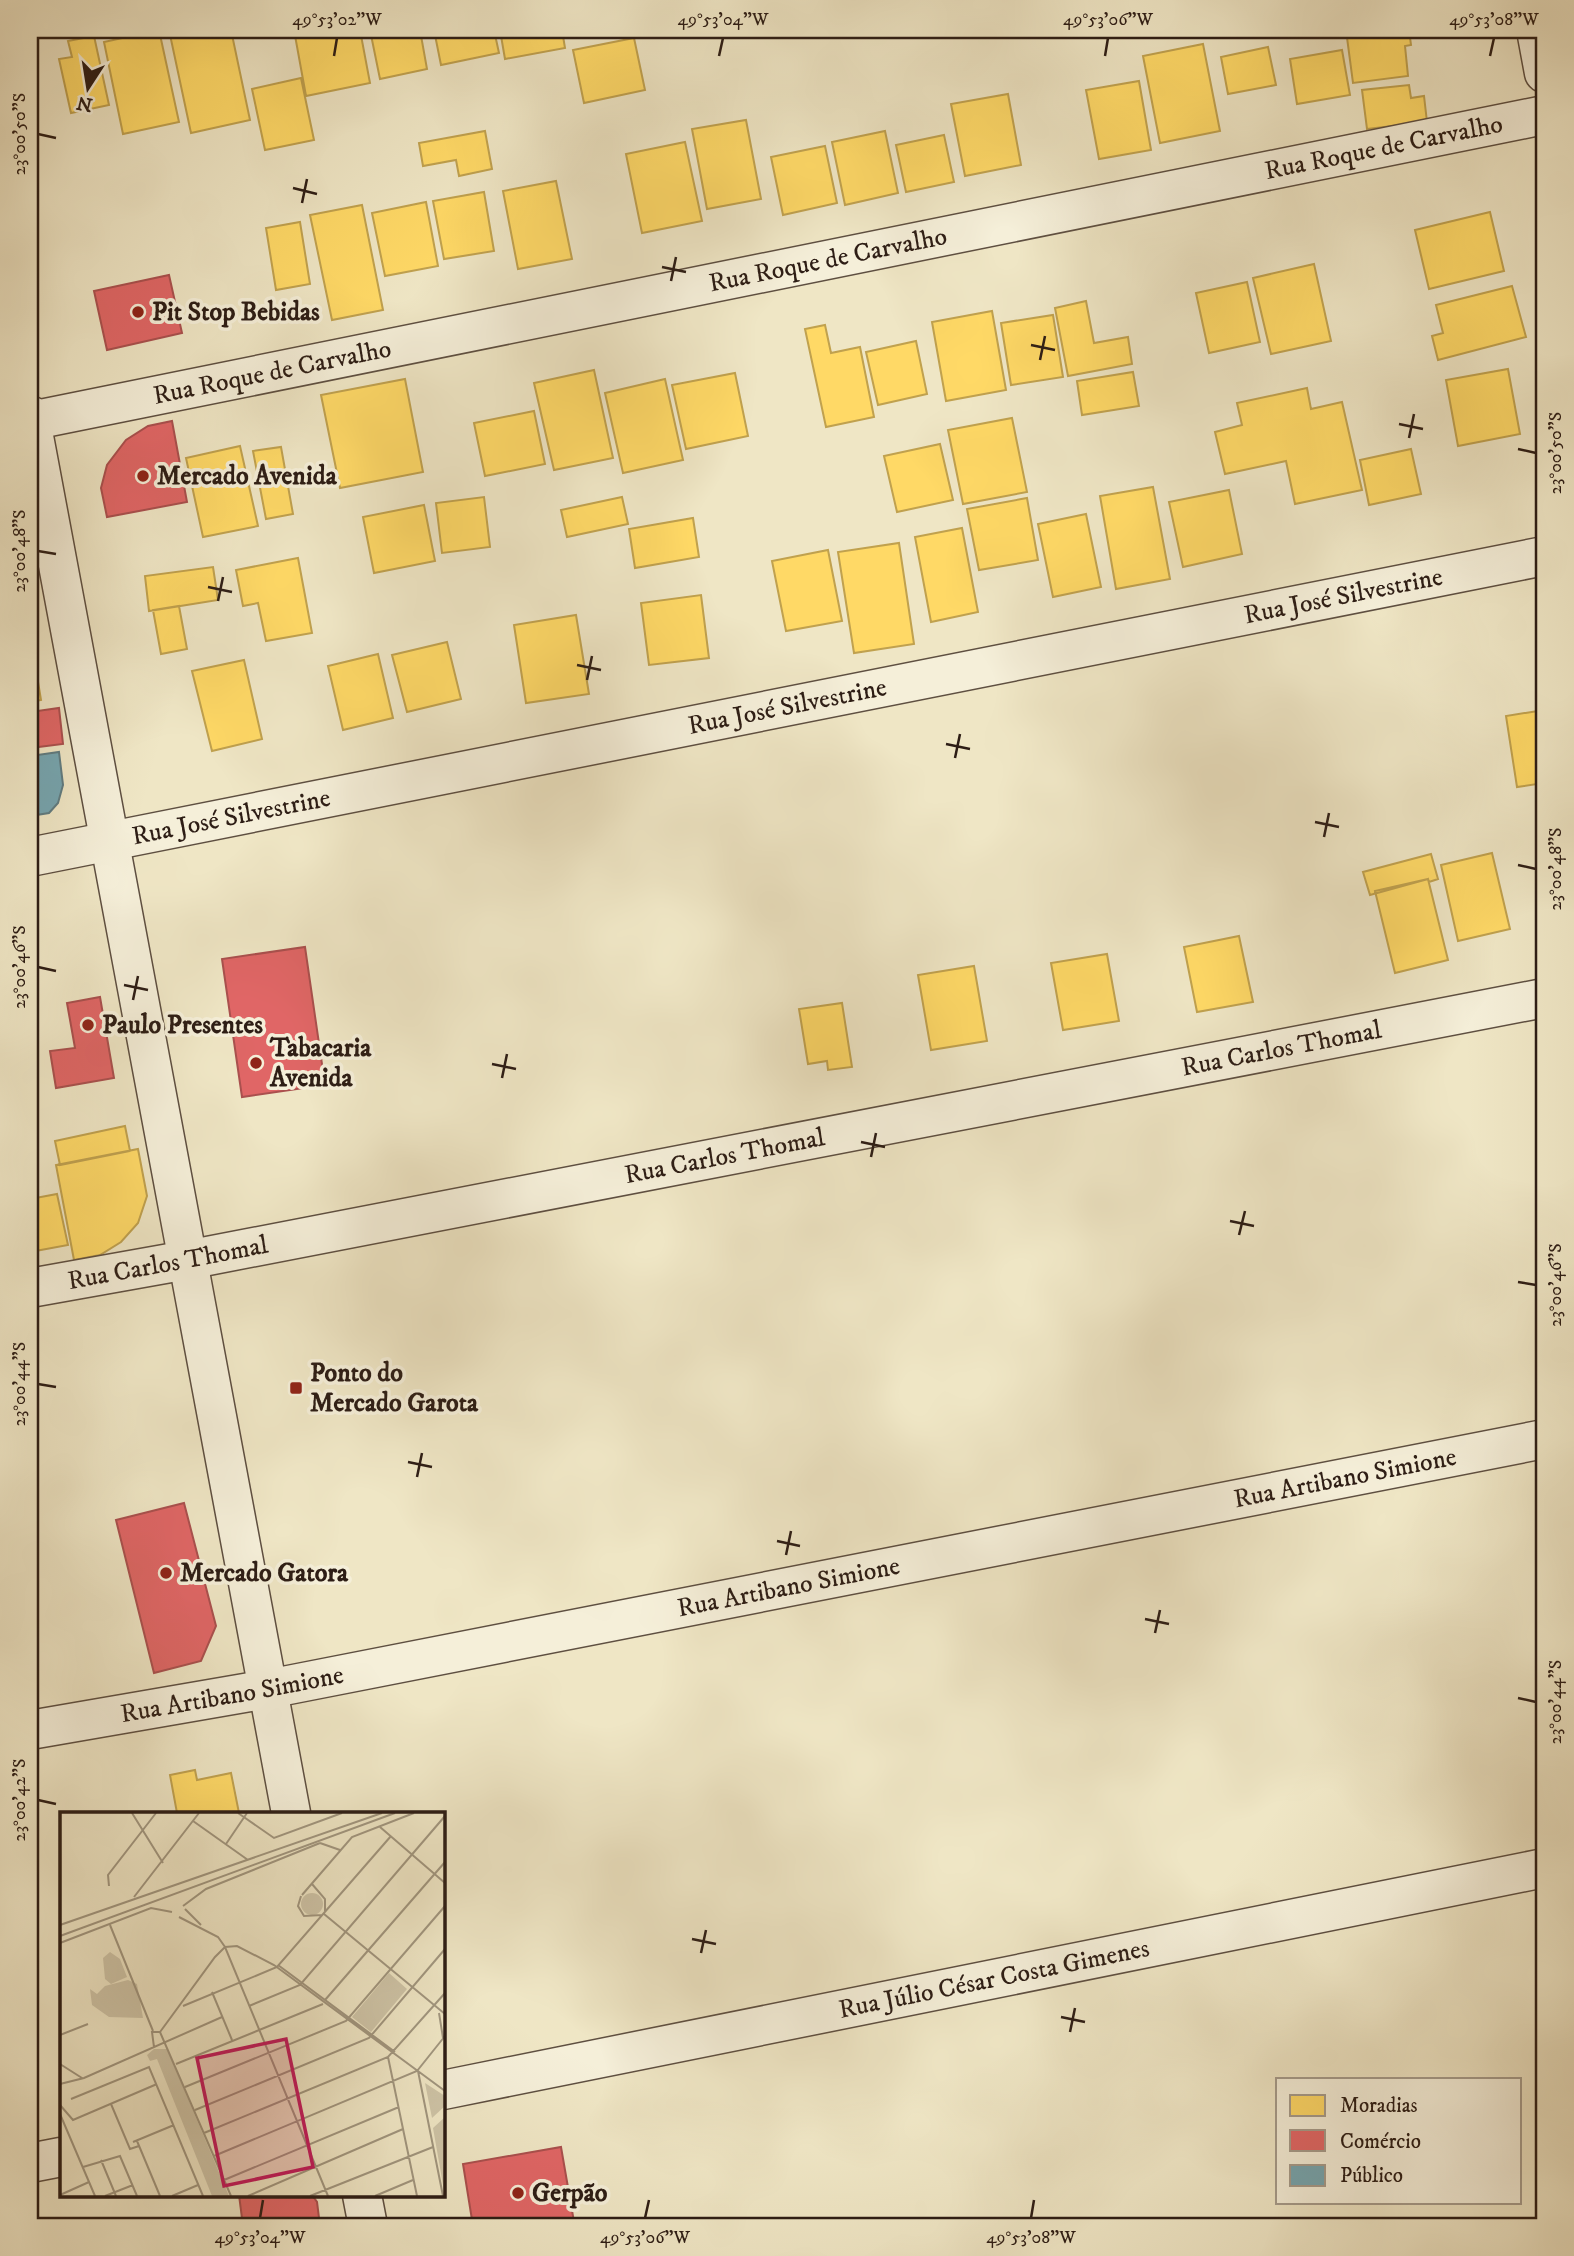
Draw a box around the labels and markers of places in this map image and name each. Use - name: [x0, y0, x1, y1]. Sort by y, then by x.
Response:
- place label: Pit Stop Bebidas: [152, 296, 320, 329]
- marker: Pit Stop Bebidas: [130, 304, 146, 320]
- place label: Mercado Avenida: [157, 460, 338, 493]
- marker: Mercado Avenida: [135, 468, 151, 484]
- place label: Paulo Presentes: [102, 1009, 263, 1042]
- marker: Paulo Presentes: [80, 1017, 96, 1033]
- place label: Tabacaria Avenida: [269, 1032, 372, 1095]
- marker: Tabacaria Avenida: [248, 1055, 264, 1071]
- place label: Ponto do Mercado Garota: [310, 1357, 479, 1420]
- marker: Ponto do Mercado Garota: [288, 1380, 304, 1396]
- place label: Mercado Gatora: [180, 1557, 349, 1590]
- marker: Mercado Gatora: [158, 1565, 174, 1581]
- place label: Gerpão: [532, 2177, 608, 2210]
- marker: Gerpão: [510, 2185, 526, 2201]

